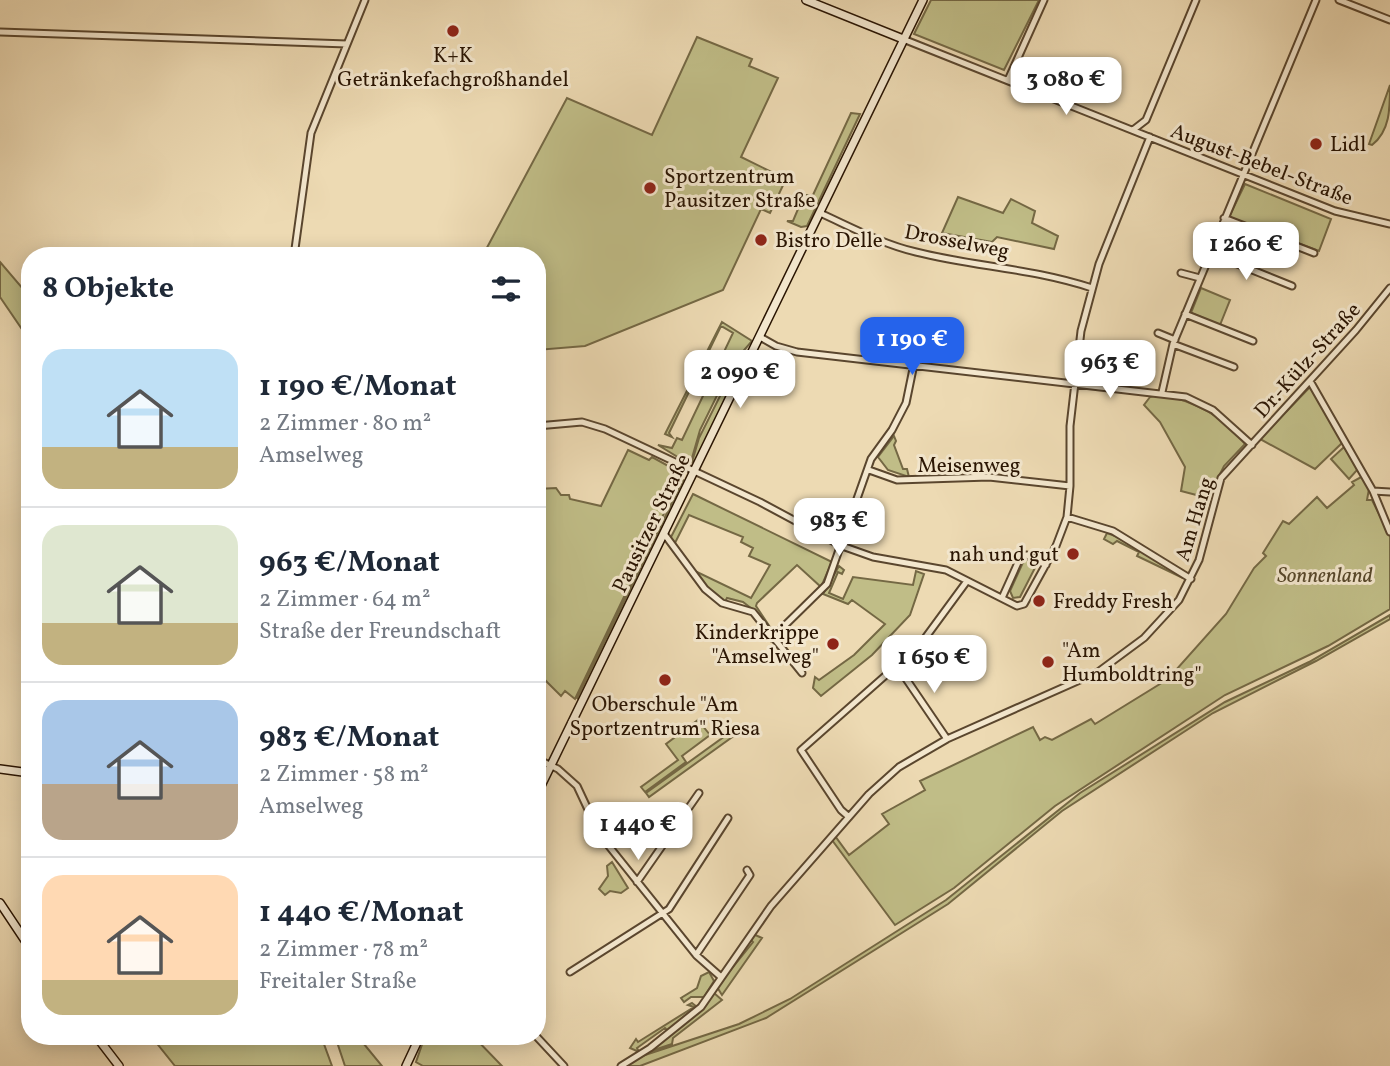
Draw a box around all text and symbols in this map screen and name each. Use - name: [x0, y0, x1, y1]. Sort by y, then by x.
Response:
- marker: K+K Getränkefachgroßhandel: [445, 23, 461, 39]
- place label: K+K Getränkefachgroßhandel: [337, 42, 569, 95]
- pin: 3 080 €: [1001, 58, 1131, 117]
- text: 3 080 €: [1027, 64, 1105, 96]
- street label: August-Bebel-Straße: [1166, 117, 1357, 214]
- place label: Lidl: [1330, 131, 1366, 160]
- marker: Lidl: [1308, 136, 1324, 152]
- place label: Sportzentrum Pausitzer Straße: [664, 163, 815, 216]
- marker: Sportzentrum Pausitzer Straße: [642, 180, 658, 196]
- street label: Drosselweg: [902, 218, 1012, 267]
- pin: 1 260 €: [1181, 222, 1311, 282]
- place label: Bistro Delle: [775, 227, 883, 256]
- text: 1 260 €: [1209, 229, 1283, 261]
- marker: Bistro Delle: [753, 232, 769, 248]
- text: 8 Objekte: [42, 268, 174, 310]
- icon: filters: [487, 270, 525, 308]
- street label: Dr.-Külz-Straße: [1248, 297, 1368, 425]
- pin: 1 190 €: [847, 318, 977, 377]
- text: 1 190 €: [876, 324, 948, 356]
- pin: 963 €: [1061, 340, 1159, 400]
- text: 963 €: [1081, 347, 1139, 379]
- pin: 2 090 €: [675, 350, 805, 410]
- text: 2 090 €: [700, 357, 780, 389]
- text: 1 190 €/Monat: [259, 366, 457, 408]
- icon: home: [98, 377, 182, 461]
- text: 2 Zimmer · 80 m²: [259, 408, 431, 440]
- text: Amselweg: [259, 440, 363, 472]
- street label: Pausitzer Straße: [606, 449, 699, 598]
- street label: Meisenweg: [918, 452, 1020, 481]
- street label: Am Hang: [1169, 474, 1222, 565]
- pin: 983 €: [790, 498, 888, 558]
- text: 983 €: [810, 505, 868, 537]
- place label: nah und gut: [949, 541, 1059, 570]
- text: 963 €/Monat: [259, 542, 440, 584]
- marker: nah und gut: [1065, 546, 1081, 562]
- icon: home: [98, 553, 182, 637]
- park label: Sonnenland: [1277, 562, 1373, 591]
- text: 2 Zimmer · 64 m²: [259, 584, 431, 616]
- place label: Freddy Fresh: [1053, 588, 1173, 617]
- marker: Freddy Fresh: [1031, 593, 1047, 609]
- text: Straße der Freundschaft: [259, 616, 501, 648]
- place label: Kinderkrippe "Amselweg": [695, 619, 819, 672]
- marker: Kinderkrippe "Amselweg": [825, 636, 841, 652]
- pin: 1 650 €: [869, 636, 999, 695]
- place label: "Am Humboldtring": [1062, 637, 1202, 690]
- text: 1 650 €: [897, 642, 971, 674]
- marker: "Am Humboldtring": [1040, 654, 1056, 670]
- marker: Oberschule "Am Sportzentrum" Riesa: [657, 672, 673, 688]
- place label: Oberschule "Am Sportzentrum" Riesa: [569, 691, 761, 744]
- text: 983 €/Monat: [259, 717, 439, 759]
- icon: home: [98, 728, 182, 812]
- text: 2 Zimmer · 58 m²: [259, 759, 429, 791]
- text: Amselweg: [259, 791, 363, 823]
- pin: 1 440 €: [573, 802, 703, 862]
- text: 1 440 €: [600, 809, 676, 841]
- text: 1 440 €/Monat: [259, 892, 463, 934]
- icon: home: [98, 903, 182, 987]
- text: 2 Zimmer · 78 m²: [259, 934, 428, 966]
- text: Freitaler Straße: [259, 966, 417, 998]

